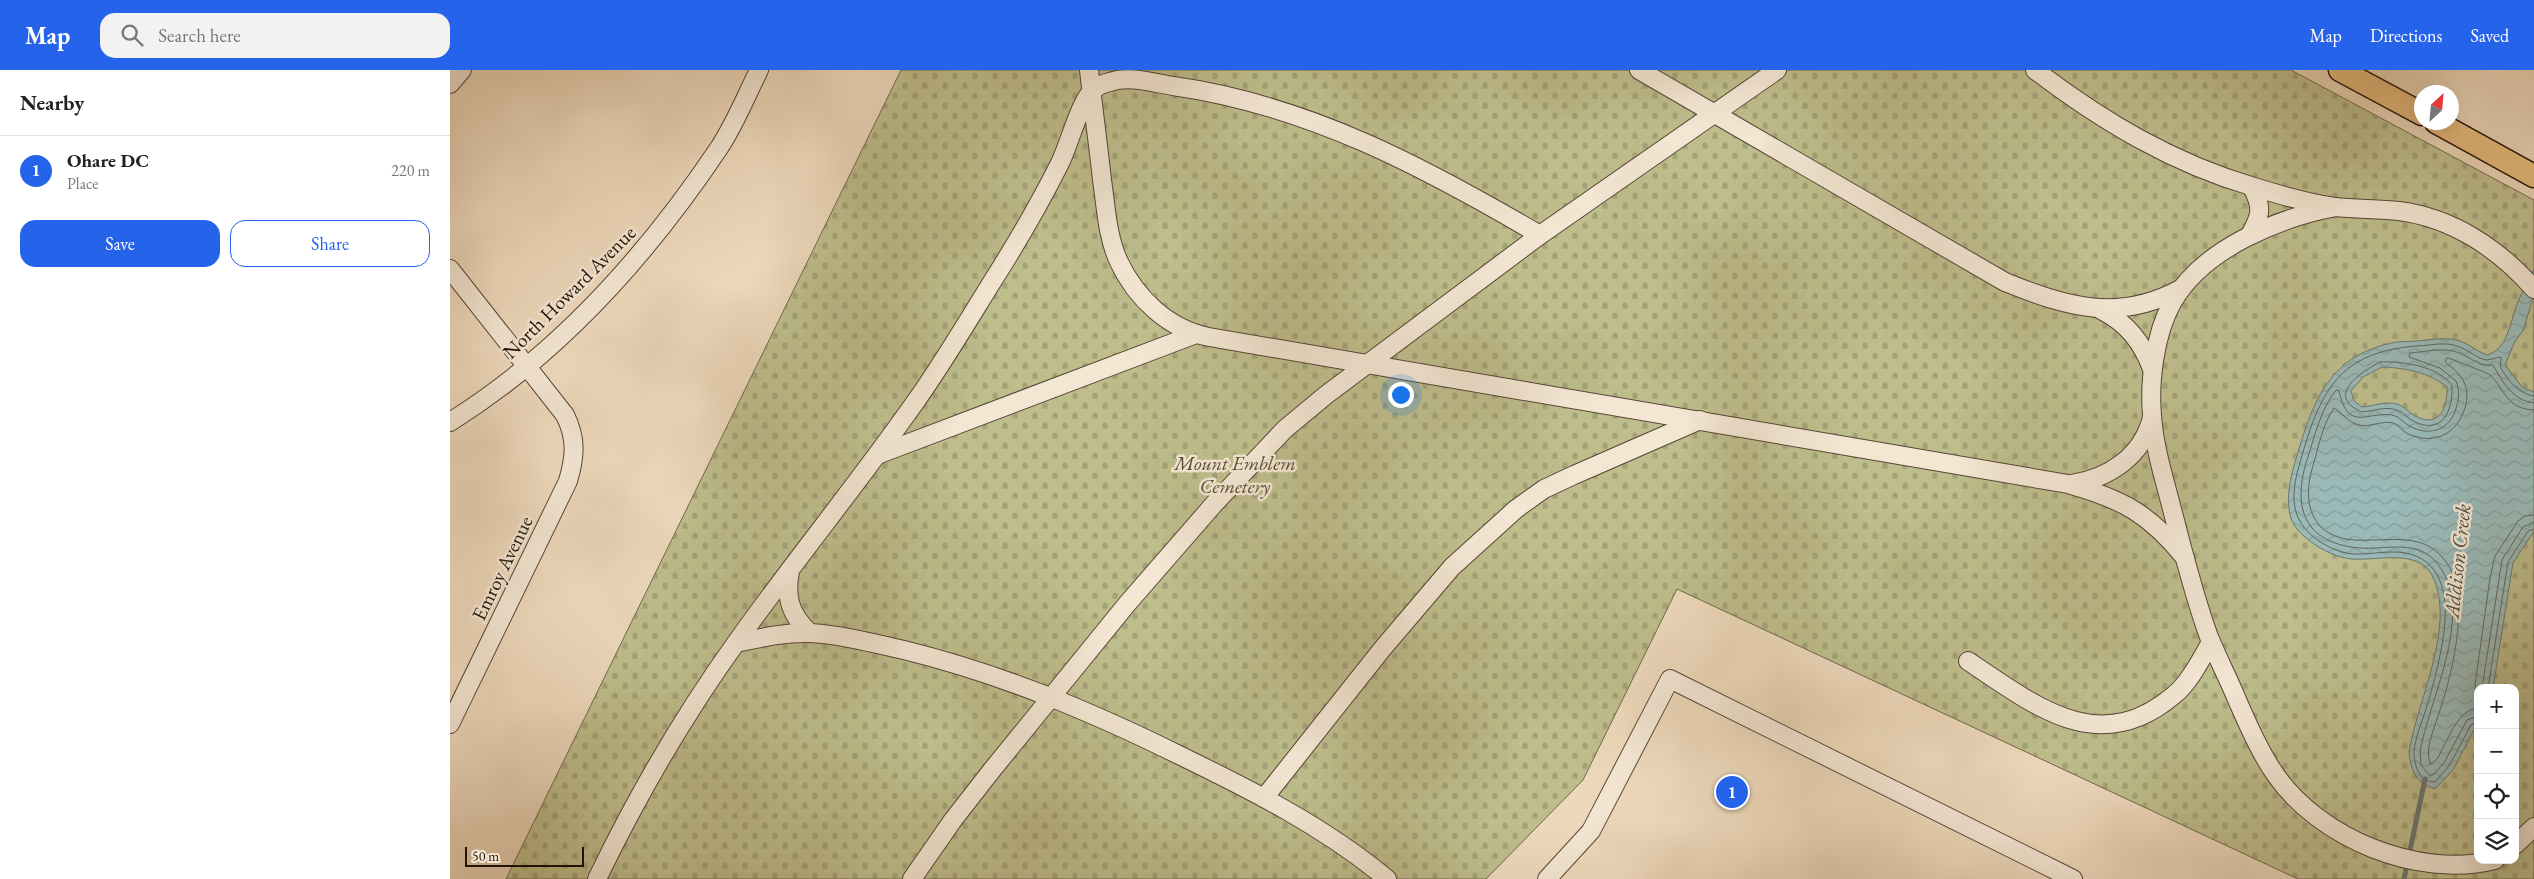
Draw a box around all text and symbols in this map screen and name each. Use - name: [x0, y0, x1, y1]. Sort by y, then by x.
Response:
- search box: [100, 13, 450, 58]
- text: Map: [25, 20, 70, 51]
- icon: search: [118, 21, 146, 49]
- text: Search here: [158, 23, 241, 48]
- text: Map: [2310, 24, 2342, 47]
- text: Directions: [2370, 24, 2442, 47]
- text: Saved: [2470, 24, 2509, 47]
- north arrow: [2414, 85, 2459, 130]
- text: Nearby: [20, 89, 84, 116]
- text: Ohare DC: [67, 148, 149, 173]
- text: 1: [32, 160, 40, 181]
- text: 220 m: [391, 160, 430, 181]
- text: Place: [67, 173, 99, 194]
- button: Save: [20, 220, 220, 267]
- button: Share: [230, 220, 430, 267]
- street label: North Howard Avenue: [497, 220, 641, 364]
- your location: [1388, 382, 1414, 408]
- park label: Mount Emblem Cemetery: [1173, 450, 1296, 499]
- water label: Addison Creek: [2437, 502, 2476, 621]
- street label: Emroy Avenue: [466, 511, 539, 625]
- map controls: [2474, 684, 2519, 864]
- button: +: [2474, 684, 2519, 729]
- button: −: [2474, 729, 2519, 774]
- pin: 1: [1716, 773, 1748, 811]
- button: locate: [2474, 774, 2519, 819]
- button: layers: [2474, 819, 2519, 864]
- scale bar: [465, 844, 584, 867]
- text: 50 m: [472, 847, 499, 865]

